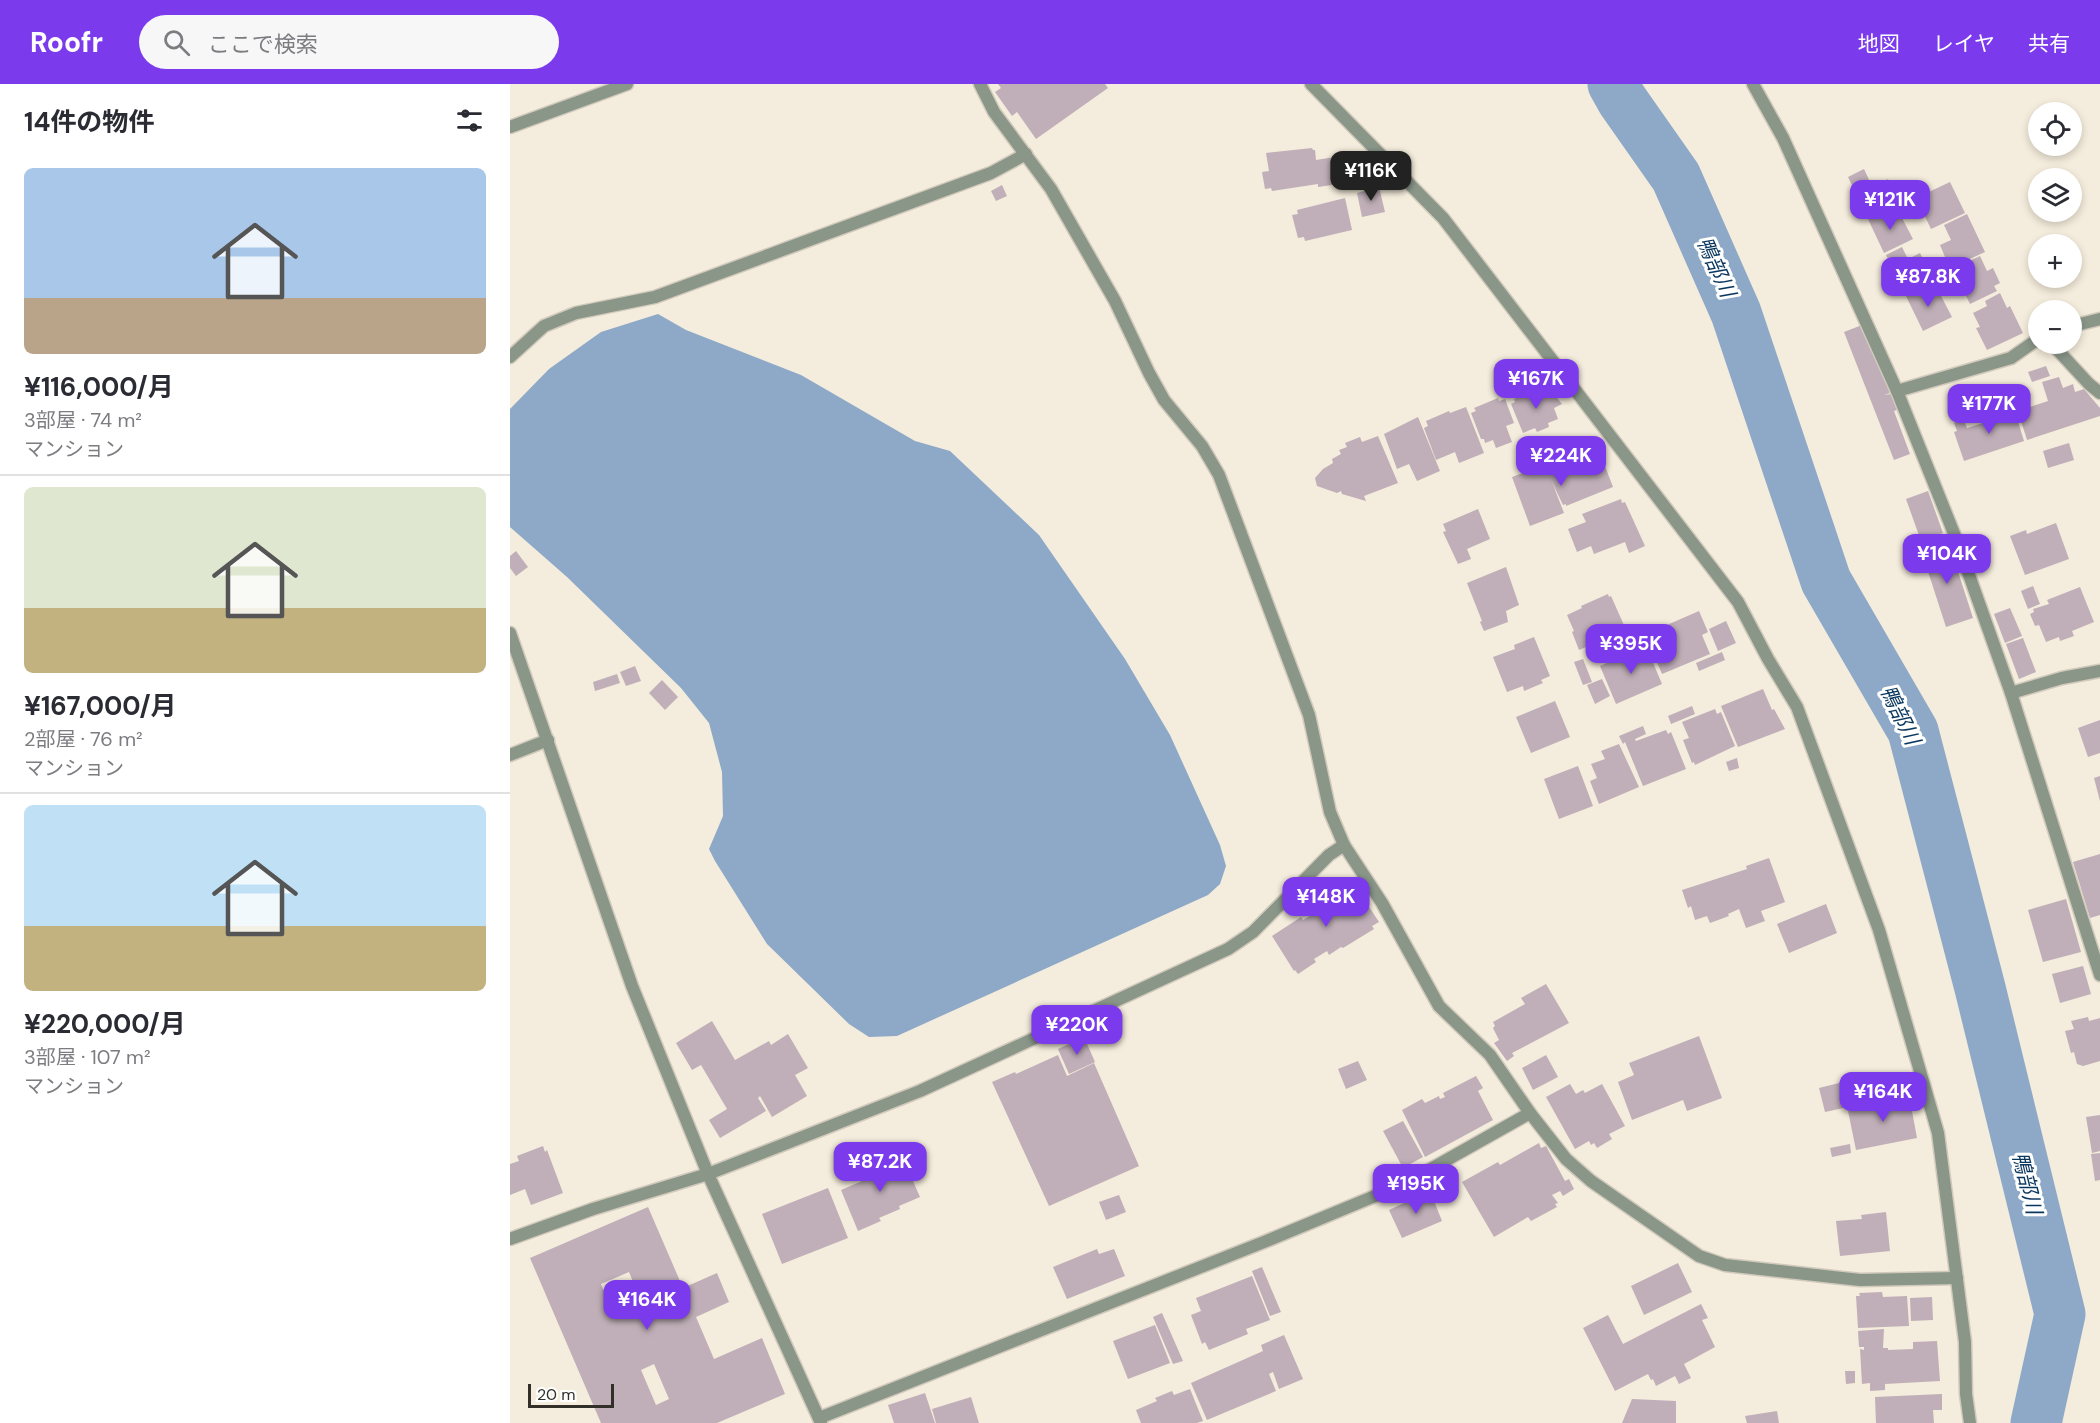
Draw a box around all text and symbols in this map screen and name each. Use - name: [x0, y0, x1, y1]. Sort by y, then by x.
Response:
- search box: [139, 15, 559, 69]
- text: Roofr: [30, 24, 103, 61]
- icon: search: [160, 26, 193, 59]
- text: ここで検索: [208, 30, 318, 59]
- text: 地図: [1858, 30, 1900, 58]
- text: レイヤ: [1933, 30, 1995, 58]
- text: 共有: [2028, 30, 2070, 58]
- map controls: [2028, 102, 2082, 354]
- button: locate: [2028, 102, 2082, 156]
- icon: filters: [453, 104, 486, 137]
- text: 14件の物件: [24, 105, 154, 139]
- pin: ¥116K: [1329, 151, 1413, 202]
- text: ¥116K: [1344, 157, 1398, 183]
- button: layers: [2028, 168, 2082, 222]
- pin: ¥121K: [1848, 180, 1932, 231]
- text: ¥121K: [1864, 186, 1916, 212]
- icon: home: [201, 207, 309, 315]
- water label: 鴨部川: [1690, 233, 1742, 303]
- button: +: [2028, 234, 2082, 288]
- pin: ¥87.8K: [1879, 257, 1977, 308]
- text: ¥87.8K: [1895, 263, 1961, 289]
- button: −: [2028, 300, 2082, 354]
- pin: ¥167K: [1494, 359, 1578, 410]
- text: ¥167K: [1508, 365, 1564, 391]
- text: ¥116,000/月: [24, 370, 174, 404]
- pin: ¥177K: [1947, 384, 2031, 435]
- text: ¥177K: [1962, 390, 2016, 416]
- text: 3部屋 · 74 m²: [24, 407, 142, 433]
- text: マンション: [24, 436, 124, 462]
- pin: ¥224K: [1519, 436, 1603, 487]
- text: ¥224K: [1530, 442, 1592, 468]
- icon: home: [201, 526, 309, 634]
- pin: ¥104K: [1905, 534, 1989, 585]
- text: ¥104K: [1917, 540, 1977, 566]
- pin: ¥395K: [1589, 624, 1673, 675]
- text: ¥395K: [1600, 630, 1662, 656]
- water label: 鴨部川: [1874, 681, 1927, 751]
- text: ¥167,000/月: [24, 689, 177, 723]
- text: 2部屋 · 76 m²: [24, 726, 143, 752]
- text: マンション: [24, 755, 124, 781]
- icon: home: [201, 844, 309, 952]
- pin: ¥148K: [1284, 877, 1368, 928]
- text: ¥148K: [1297, 883, 1356, 909]
- pin: ¥220K: [1035, 1005, 1119, 1056]
- text: ¥220,000/月: [24, 1007, 186, 1041]
- text: ¥220K: [1045, 1011, 1109, 1037]
- text: 3部屋 · 107 m²: [24, 1044, 150, 1070]
- pin: ¥164K: [1841, 1072, 1925, 1123]
- text: マンション: [24, 1073, 124, 1099]
- text: ¥164K: [1853, 1078, 1913, 1104]
- pin: ¥87.2K: [831, 1142, 929, 1193]
- text: ¥87.2K: [848, 1148, 912, 1174]
- water label: 鴨部川: [2006, 1149, 2049, 1219]
- pin: ¥195K: [1374, 1164, 1458, 1215]
- text: ¥195K: [1387, 1170, 1445, 1196]
- pin: ¥164K: [605, 1280, 689, 1331]
- text: ¥164K: [617, 1286, 677, 1312]
- scale bar: [528, 1381, 614, 1408]
- text: 20 m: [537, 1384, 576, 1405]

